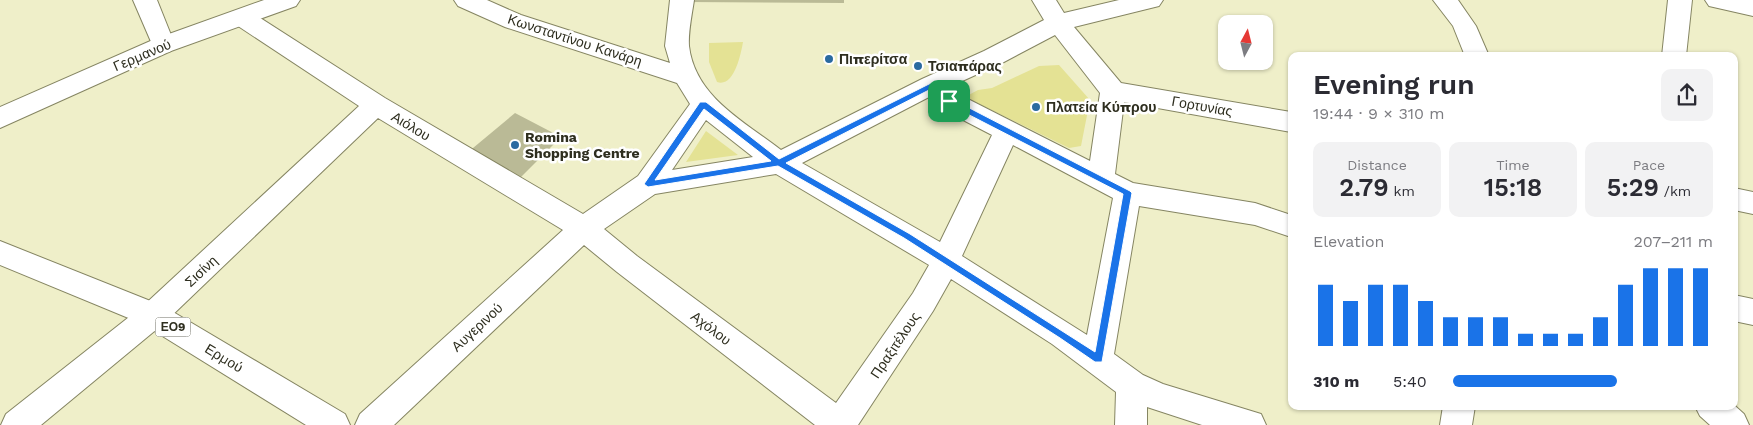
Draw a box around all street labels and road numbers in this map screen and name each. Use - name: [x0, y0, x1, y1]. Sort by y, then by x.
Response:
- street label: Κωνσταντίνου Κανάρη: [506, 11, 644, 69]
- street label: Γερμανού: [111, 36, 173, 74]
- street label: Γορτυνίας: [1170, 93, 1234, 119]
- street label: Αιόλου: [389, 108, 433, 144]
- street label: Σισίνη: [182, 252, 220, 290]
- street label: Αυγερινού: [448, 299, 506, 355]
- street label: Αχόλου: [688, 308, 734, 348]
- street label: Πραξιτέλους: [867, 309, 923, 381]
- road number: ΕΟ9: [156, 318, 190, 337]
- street label: Ερμού: [202, 340, 246, 376]

